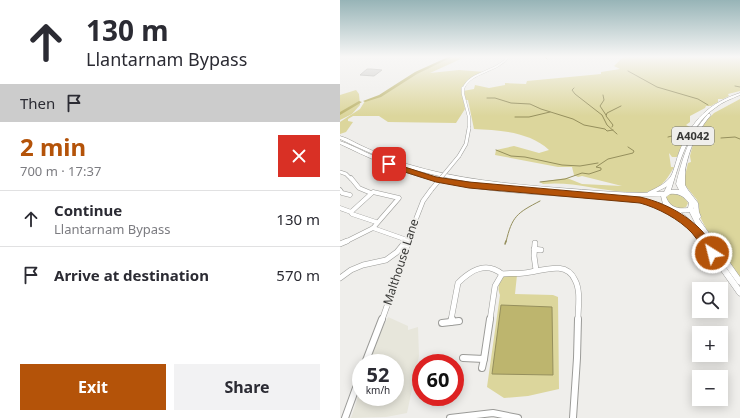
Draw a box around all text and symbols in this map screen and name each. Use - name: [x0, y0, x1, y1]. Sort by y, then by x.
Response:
- text: 130 m: [86, 11, 169, 49]
- icon: ahead: [20, 16, 72, 68]
- text: Llantarnam Bypass: [86, 47, 247, 71]
- icon: arrive: [63, 92, 85, 114]
- text: Then: [20, 93, 55, 113]
- road number: A4042: [672, 127, 714, 145]
- text: 2 min: [20, 130, 86, 163]
- button: close: [278, 135, 320, 177]
- pin: [372, 147, 406, 181]
- icon: arrive: [378, 153, 400, 175]
- text: 700 m · 17:37: [20, 162, 101, 180]
- text: Continue: [54, 200, 122, 220]
- icon: ahead: [20, 208, 42, 230]
- text: 130 m: [276, 209, 320, 229]
- street label: Malthouse Lane: [379, 216, 423, 307]
- text: Llantarnam Bypass: [54, 220, 171, 238]
- position arrow: [691, 232, 733, 274]
- icon: arrive: [20, 264, 42, 286]
- text: Arrive at destination: [54, 265, 209, 285]
- text: 570 m: [276, 265, 320, 285]
- map controls: [692, 282, 728, 406]
- button: search: [692, 282, 728, 318]
- button: +: [692, 326, 728, 362]
- speed limit sign: 60: [412, 354, 464, 406]
- text: 52: [367, 361, 389, 388]
- button: Exit: [20, 364, 166, 410]
- button: Share: [174, 364, 320, 410]
- button: −: [692, 370, 728, 406]
- text: km/h: [366, 383, 390, 397]

